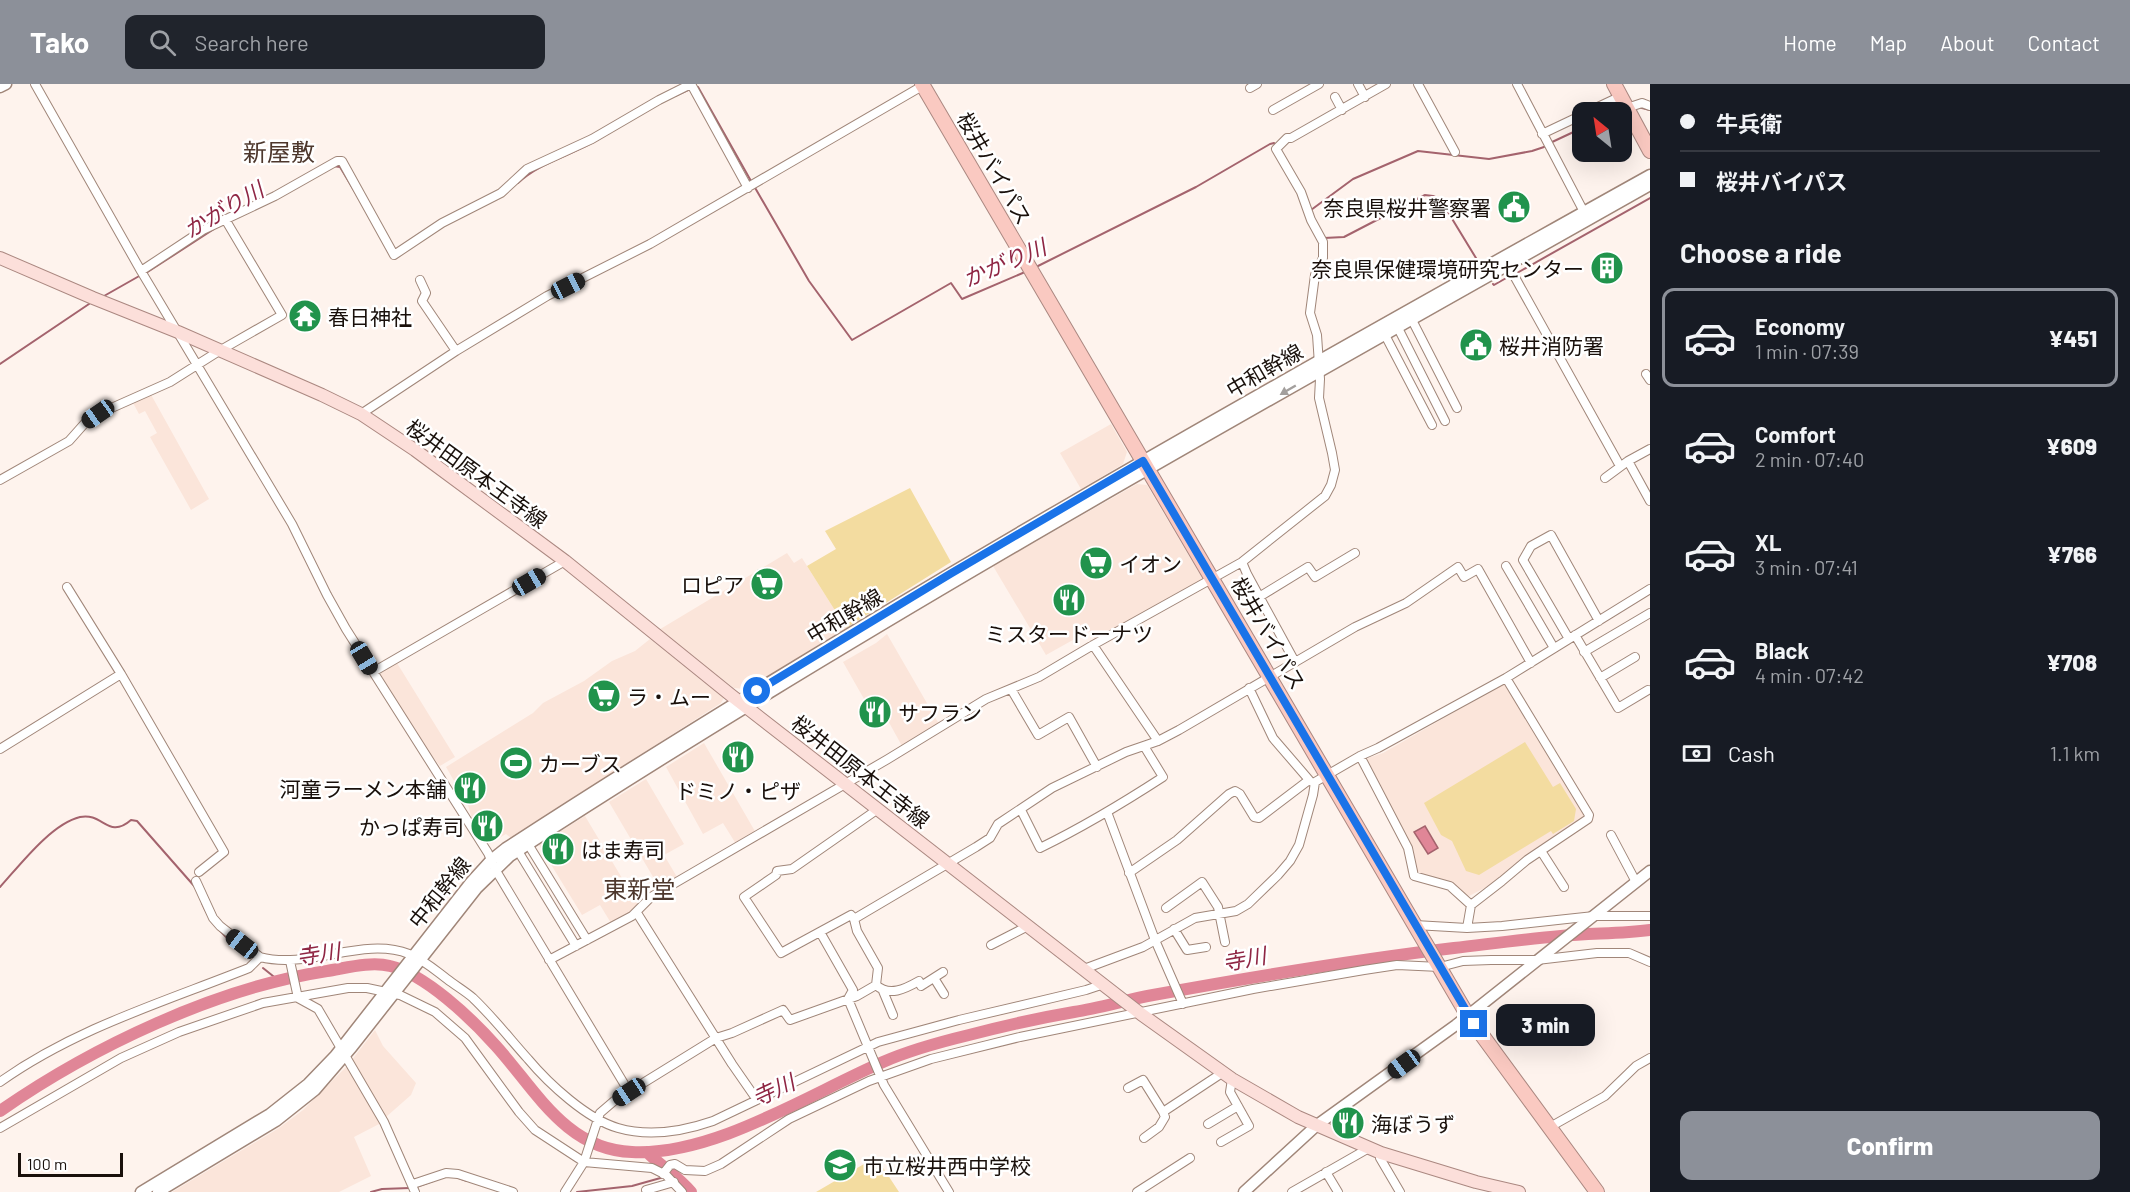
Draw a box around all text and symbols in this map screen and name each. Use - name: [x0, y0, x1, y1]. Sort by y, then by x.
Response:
- search box: [125, 15, 545, 69]
- text: Tako: [30, 25, 89, 59]
- icon: search: [146, 26, 179, 59]
- text: Search here: [194, 29, 309, 55]
- text: Home: [1783, 30, 1837, 55]
- text: Map: [1870, 30, 1907, 55]
- text: About: [1940, 30, 1995, 55]
- text: Contact: [2028, 30, 2100, 55]
- north arrow: [1572, 102, 1632, 162]
- map controls: [1572, 102, 1632, 162]
- street label: 桜井バイパス: [953, 107, 1037, 229]
- text: 牛兵衛: [1716, 110, 1782, 136]
- district label: 新屋敷: [243, 137, 315, 166]
- text: 桜井バイパス: [1716, 168, 1848, 194]
- water label: かがり川: [178, 175, 269, 242]
- public building icon: 奈良県桜井警察署: [1496, 189, 1532, 225]
- place label: 奈良県桜井警察署: [1323, 195, 1491, 220]
- water label: かがり川: [958, 232, 1051, 291]
- text: Choose a ride: [1680, 236, 1842, 268]
- building icon: 奈良県保健環境研究センター: [1589, 250, 1625, 286]
- place label: 奈良県保健環境研究センター: [1311, 256, 1584, 281]
- car: [548, 270, 588, 302]
- temple icon: 春日神社: [287, 298, 323, 334]
- place label: 春日神社: [328, 304, 412, 329]
- icon: car: [1683, 311, 1737, 365]
- text: Economy: [1755, 313, 1845, 339]
- text: ¥451: [2048, 325, 2097, 351]
- public building icon: 桜井消防署: [1458, 327, 1494, 363]
- place label: 桜井消防署: [1499, 333, 1604, 358]
- street label: 中和幹線: [1221, 338, 1307, 402]
- text: 1 min · 07:39: [1755, 339, 1859, 363]
- one-way arrow: [1280, 385, 1297, 395]
- car: [78, 396, 118, 432]
- street label: 桜井田原本王寺線: [402, 414, 552, 532]
- icon: car: [1683, 419, 1737, 473]
- text: Comfort: [1755, 421, 1836, 447]
- text: ¥609: [2046, 433, 2097, 459]
- text: 2 min · 07:40: [1755, 447, 1864, 471]
- icon: car: [1683, 527, 1737, 581]
- text: XL: [1755, 529, 1781, 555]
- text: ¥766: [2047, 541, 2097, 567]
- supermarket icon: イオン: [1078, 545, 1114, 581]
- place label: イオン: [1119, 551, 1182, 576]
- text: 3 min · 07:41: [1755, 555, 1858, 579]
- car: [509, 565, 549, 599]
- supermarket icon: ロピア: [749, 566, 785, 602]
- place label: ロピア: [681, 572, 744, 597]
- street label: 桜井バイパス: [1227, 572, 1311, 694]
- restaurant icon: ミスタードーナツ: [1051, 582, 1087, 618]
- street label: 中和幹線: [802, 583, 886, 647]
- place label: ミスタードーナツ: [985, 621, 1153, 646]
- icon: car: [1683, 635, 1737, 689]
- text: Black: [1755, 637, 1809, 663]
- car: [347, 638, 381, 678]
- text: ¥708: [2046, 649, 2097, 675]
- text: 4 min · 07:42: [1755, 663, 1864, 687]
- route start: [743, 677, 770, 704]
- supermarket icon: ラ・ムー: [586, 678, 622, 714]
- place label: ラ・ムー: [627, 684, 711, 709]
- restaurant icon: サフラン: [857, 694, 893, 730]
- place label: サフラン: [898, 700, 982, 725]
- street label: 桜井田原本王寺線: [787, 709, 935, 833]
- icon: cash: [1680, 737, 1713, 770]
- restaurant icon: ドミノ・ピザ: [720, 739, 756, 775]
- text: Cash: [1728, 740, 1775, 766]
- text: 1.1 km: [2050, 741, 2100, 765]
- sports icon: カーブス: [498, 745, 534, 781]
- place label: カーブス: [539, 751, 622, 776]
- restaurant icon: 河童ラーメン本舗: [452, 770, 488, 806]
- place label: 河童ラーメン本舗: [280, 776, 447, 801]
- place label: ドミノ・ピザ: [675, 778, 801, 803]
- restaurant icon: かっぱ寿司: [469, 808, 505, 844]
- place label: かっぱ寿司: [359, 814, 464, 839]
- restaurant icon: はま寿司: [540, 831, 576, 867]
- place label: はま寿司: [581, 837, 665, 862]
- street label: 中和幹線: [403, 851, 475, 933]
- district label: 東新堂: [603, 874, 675, 903]
- car: [222, 926, 262, 962]
- water label: 寺川: [294, 936, 344, 969]
- water label: 寺川: [1220, 941, 1270, 975]
- callout: 3 min: [1495, 1003, 1594, 1045]
- route end: [1460, 1010, 1487, 1037]
- text: 3 min: [1522, 1013, 1569, 1037]
- car: [1384, 1046, 1424, 1082]
- water label: 寺川: [748, 1067, 800, 1110]
- car: [609, 1075, 649, 1109]
- restaurant icon: 海ぼうず: [1330, 1105, 1366, 1141]
- place label: 海ぼうず: [1371, 1111, 1455, 1136]
- button: Confirm: [1680, 1111, 2100, 1180]
- school or university icon: 市立桜井西中学校: [822, 1147, 858, 1183]
- scale bar: [18, 1150, 123, 1178]
- place label: 市立桜井西中学校: [863, 1153, 1031, 1178]
- text: 100 m: [27, 1154, 67, 1173]

